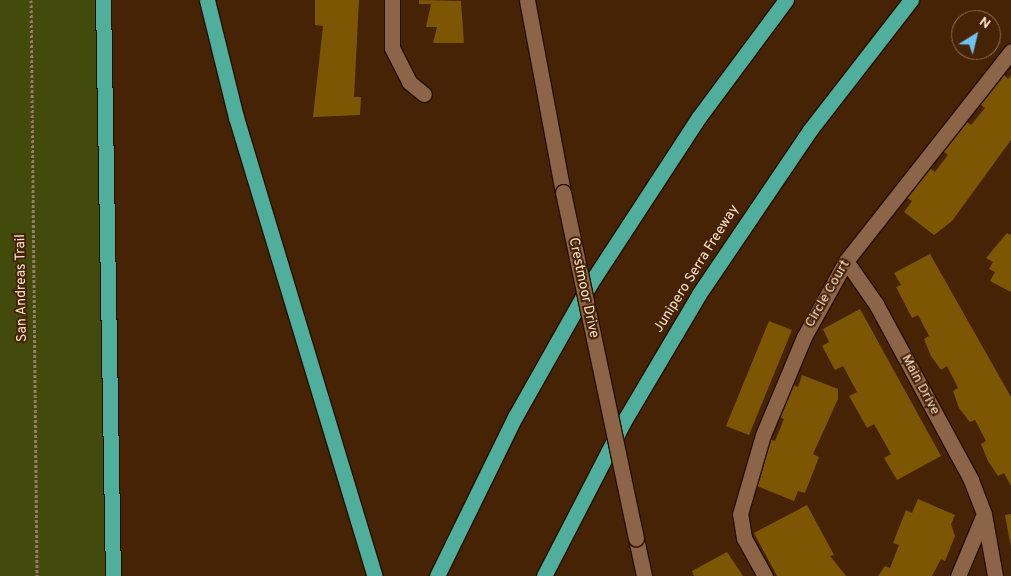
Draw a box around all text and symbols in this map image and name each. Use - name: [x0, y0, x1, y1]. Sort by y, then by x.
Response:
- north arrow: [951, 10, 1001, 60]
- text: N: [975, 13, 994, 33]
- street label: Junipero Serra Freeway: [651, 202, 743, 336]
- street label: San Andreas Trail: [13, 233, 31, 343]
- street label: Crestmoor Drive: [564, 236, 602, 340]
- street label: Circle Court: [802, 257, 854, 331]
- street label: Main Drive: [897, 352, 943, 418]

